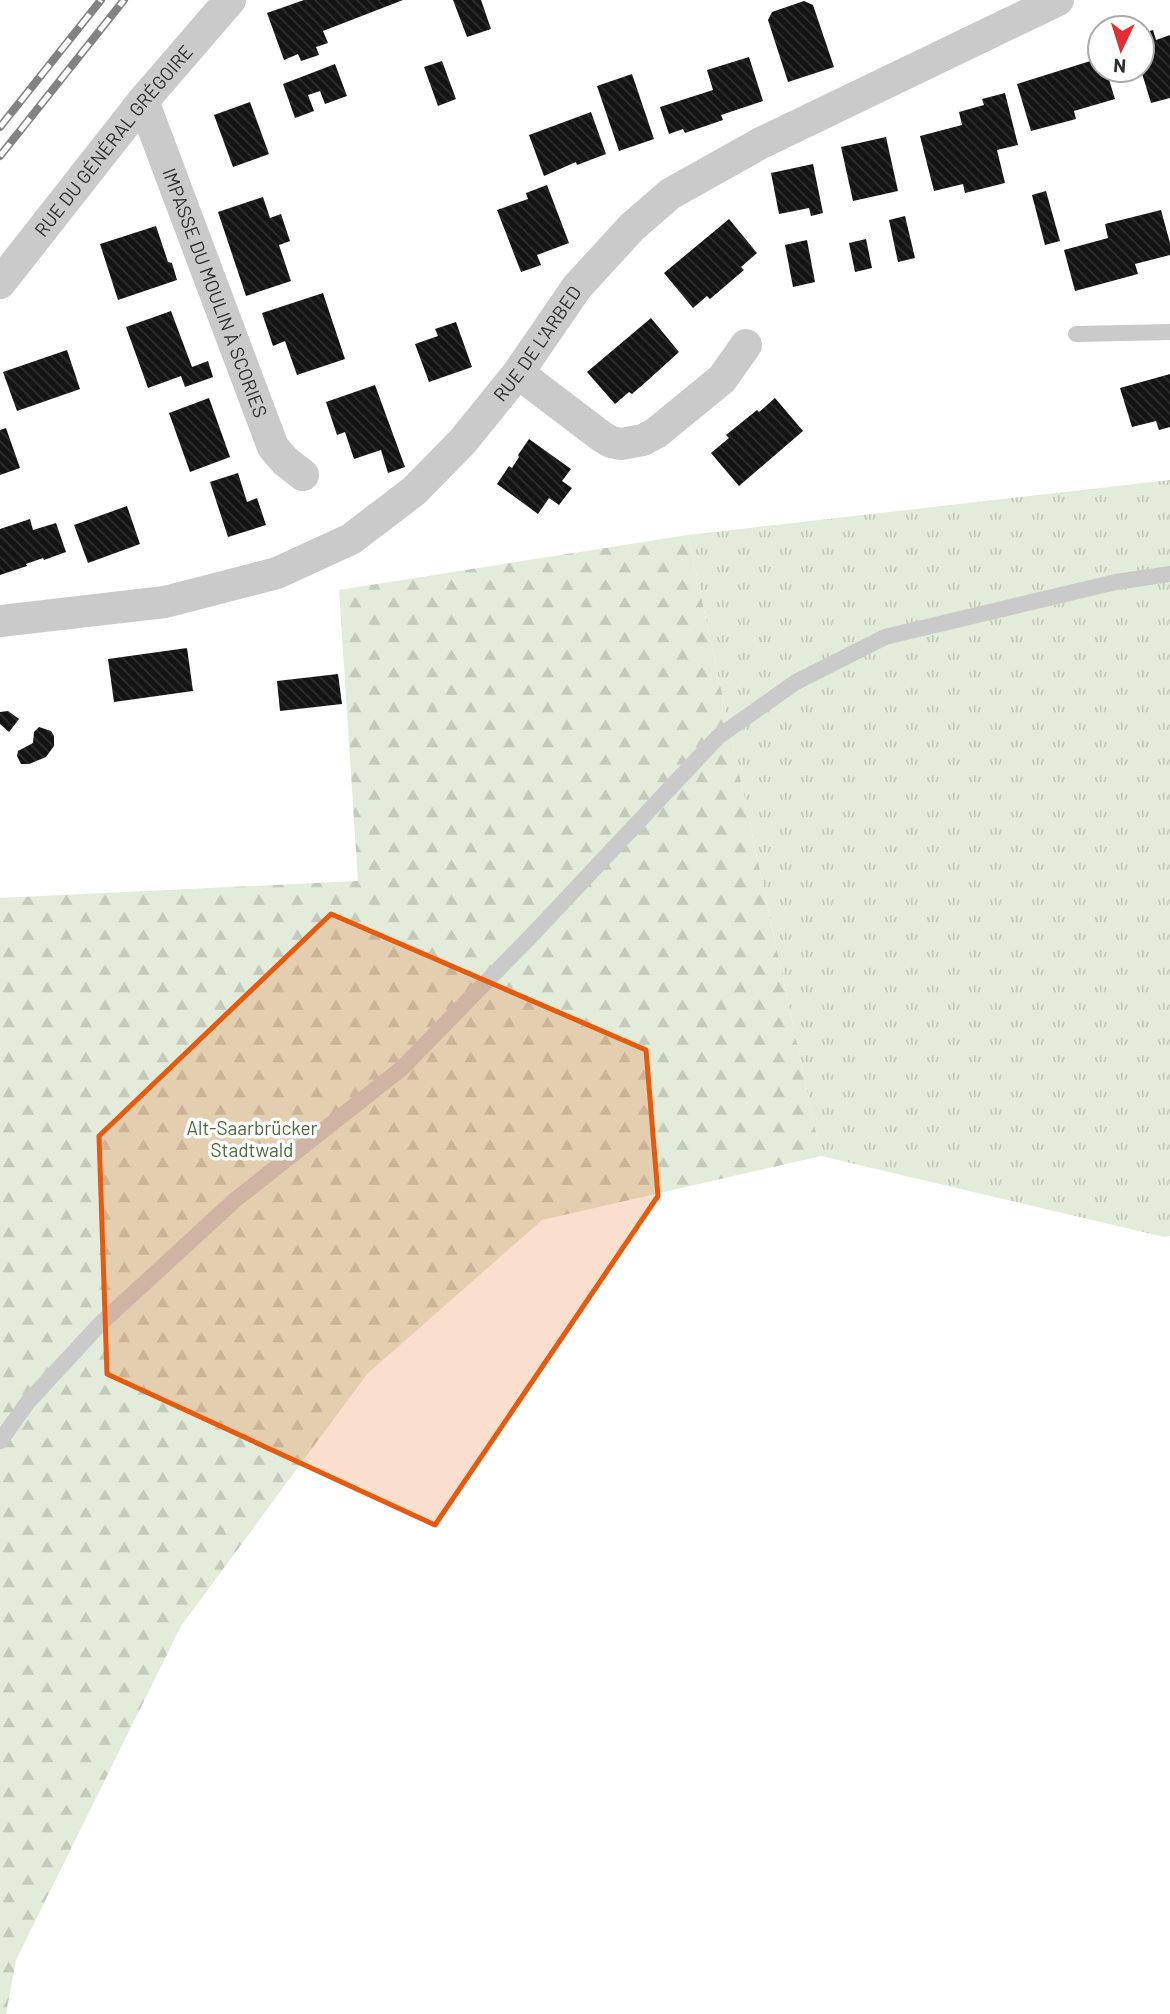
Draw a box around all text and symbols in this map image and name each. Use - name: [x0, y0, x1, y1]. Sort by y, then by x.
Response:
- north arrow: [1086, 14, 1156, 84]
- street label: RUE DU GÉNÉRAL GRÉGOIRE: [29, 40, 197, 241]
- text: N: [1113, 55, 1127, 78]
- street label: IMPASSE DU MOULIN À SCORIES: [158, 165, 273, 421]
- street label: RUE DE L'ARBED: [488, 281, 585, 406]
- park label: Alt-Saarbrücker Stadtwald: [186, 1116, 318, 1161]

